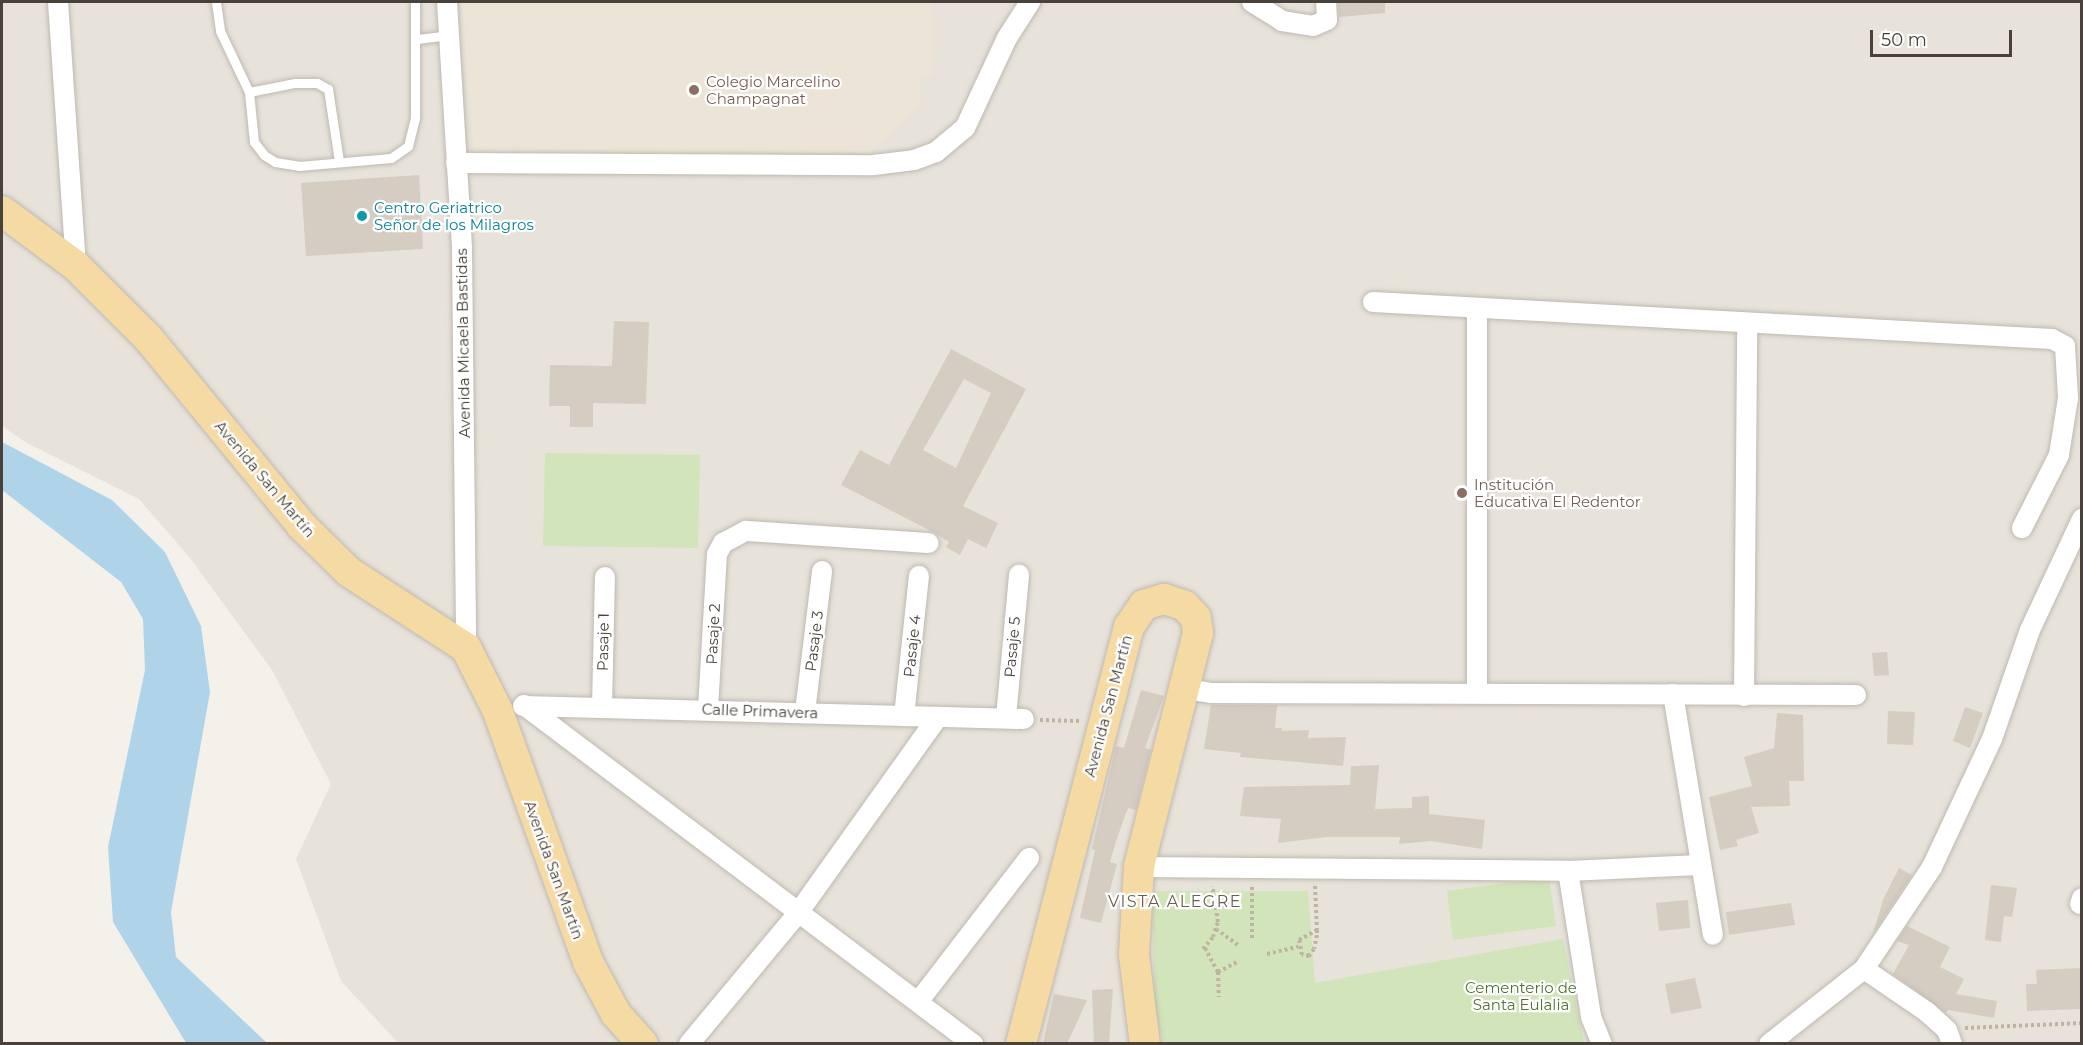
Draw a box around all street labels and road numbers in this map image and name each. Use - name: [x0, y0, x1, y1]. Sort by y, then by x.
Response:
- street label: Avenida Micaela Bastidas: [452, 248, 474, 438]
- street label: Avenida San Martín: [211, 417, 319, 541]
- street label: Pasaje 2: [702, 603, 724, 665]
- street label: Pasaje 3: [801, 610, 827, 672]
- street label: Pasaje 1: [593, 613, 613, 671]
- street label: Pasaje 4: [900, 614, 924, 678]
- street label: Pasaje 5: [1000, 616, 1024, 678]
- street label: Avenida San Martín: [1080, 633, 1136, 779]
- street label: Calle Primavera: [701, 700, 819, 722]
- street label: Avenida San Martín: [521, 798, 587, 942]

